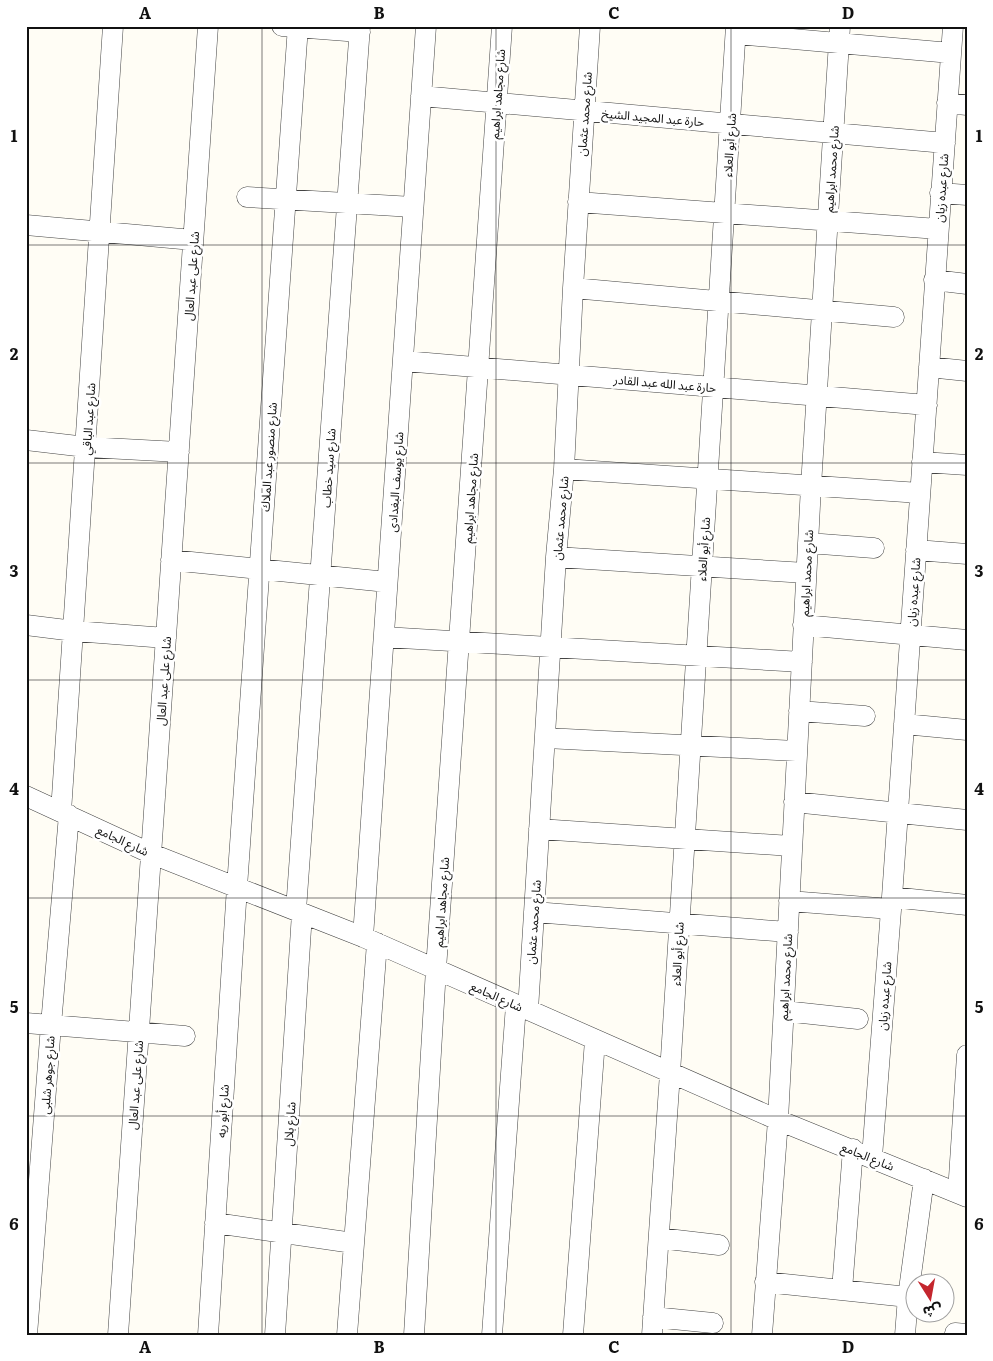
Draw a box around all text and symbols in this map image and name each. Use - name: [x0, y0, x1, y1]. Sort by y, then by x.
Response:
- text: A: [139, 0, 151, 24]
- text: B: [373, 0, 385, 24]
- text: C: [608, 0, 620, 24]
- text: D: [842, 0, 854, 24]
- street label: شارع مجاهد ابراهيم: [485, 48, 510, 140]
- street label: شارع محمد عثمان: [572, 71, 597, 157]
- street label: حارة عبد المجيد الشيخ: [601, 104, 705, 131]
- street label: شارع أبو العلاء: [718, 112, 741, 178]
- text: 1: [11, 123, 18, 147]
- text: 1: [976, 123, 983, 147]
- street label: شارع محمد ابراهيم: [819, 125, 844, 213]
- street label: شارع عبده زيان: [930, 153, 953, 223]
- street label: شارع على عبد العال: [179, 231, 204, 321]
- text: 2: [10, 341, 19, 365]
- text: 2: [975, 341, 984, 365]
- street label: حارة عبد الله عبد القادر: [612, 369, 717, 396]
- street label: شارع عبد الباقي: [76, 382, 101, 456]
- street label: شارع منصور عبد الملاك: [255, 402, 282, 512]
- street label: شارع سيد خطاب: [316, 428, 341, 508]
- street label: شارع يوسف البغدادى: [383, 431, 408, 533]
- street label: شارع مجاهد ابراهيم: [458, 452, 483, 544]
- street label: شارع محمد عثمان: [547, 475, 574, 561]
- street label: شارع أبو العلاء: [692, 516, 715, 582]
- street label: شارع محمد ابراهيم: [795, 529, 818, 617]
- street label: شارع عبده زيان: [902, 557, 925, 627]
- text: 3: [10, 558, 19, 582]
- text: 3: [975, 558, 984, 582]
- street label: شارع على عبد العال: [151, 636, 176, 726]
- text: 4: [9, 776, 19, 800]
- text: 4: [974, 776, 984, 800]
- street label: شارع الجامع: [94, 820, 152, 861]
- street label: شارع مجاهد ابراهيم: [429, 856, 454, 948]
- street label: شارع محمد عثمان: [521, 879, 546, 965]
- street label: شارع أبو العلاء: [666, 921, 689, 987]
- street label: شارع محمد ابراهيم: [774, 933, 797, 1021]
- street label: شارع عبده زيان: [873, 961, 896, 1031]
- street label: شارع الجامع: [468, 976, 526, 1016]
- text: 5: [10, 994, 19, 1018]
- text: 5: [975, 994, 984, 1018]
- street label: شارع جوهر شلبى: [35, 1035, 60, 1115]
- street label: شارع على عبد العال: [123, 1040, 148, 1130]
- street label: شارع أبو ريه: [211, 1084, 234, 1138]
- street label: شارع بلال: [278, 1101, 301, 1147]
- street label: شارع الجامع: [838, 1137, 897, 1176]
- text: 6: [9, 1211, 19, 1235]
- text: 6: [974, 1211, 984, 1235]
- north arrow: [906, 1274, 956, 1324]
- text: ش: [921, 1300, 944, 1323]
- text: A: [139, 1334, 151, 1358]
- text: B: [373, 1334, 385, 1358]
- text: C: [608, 1334, 620, 1358]
- text: D: [842, 1334, 854, 1358]

